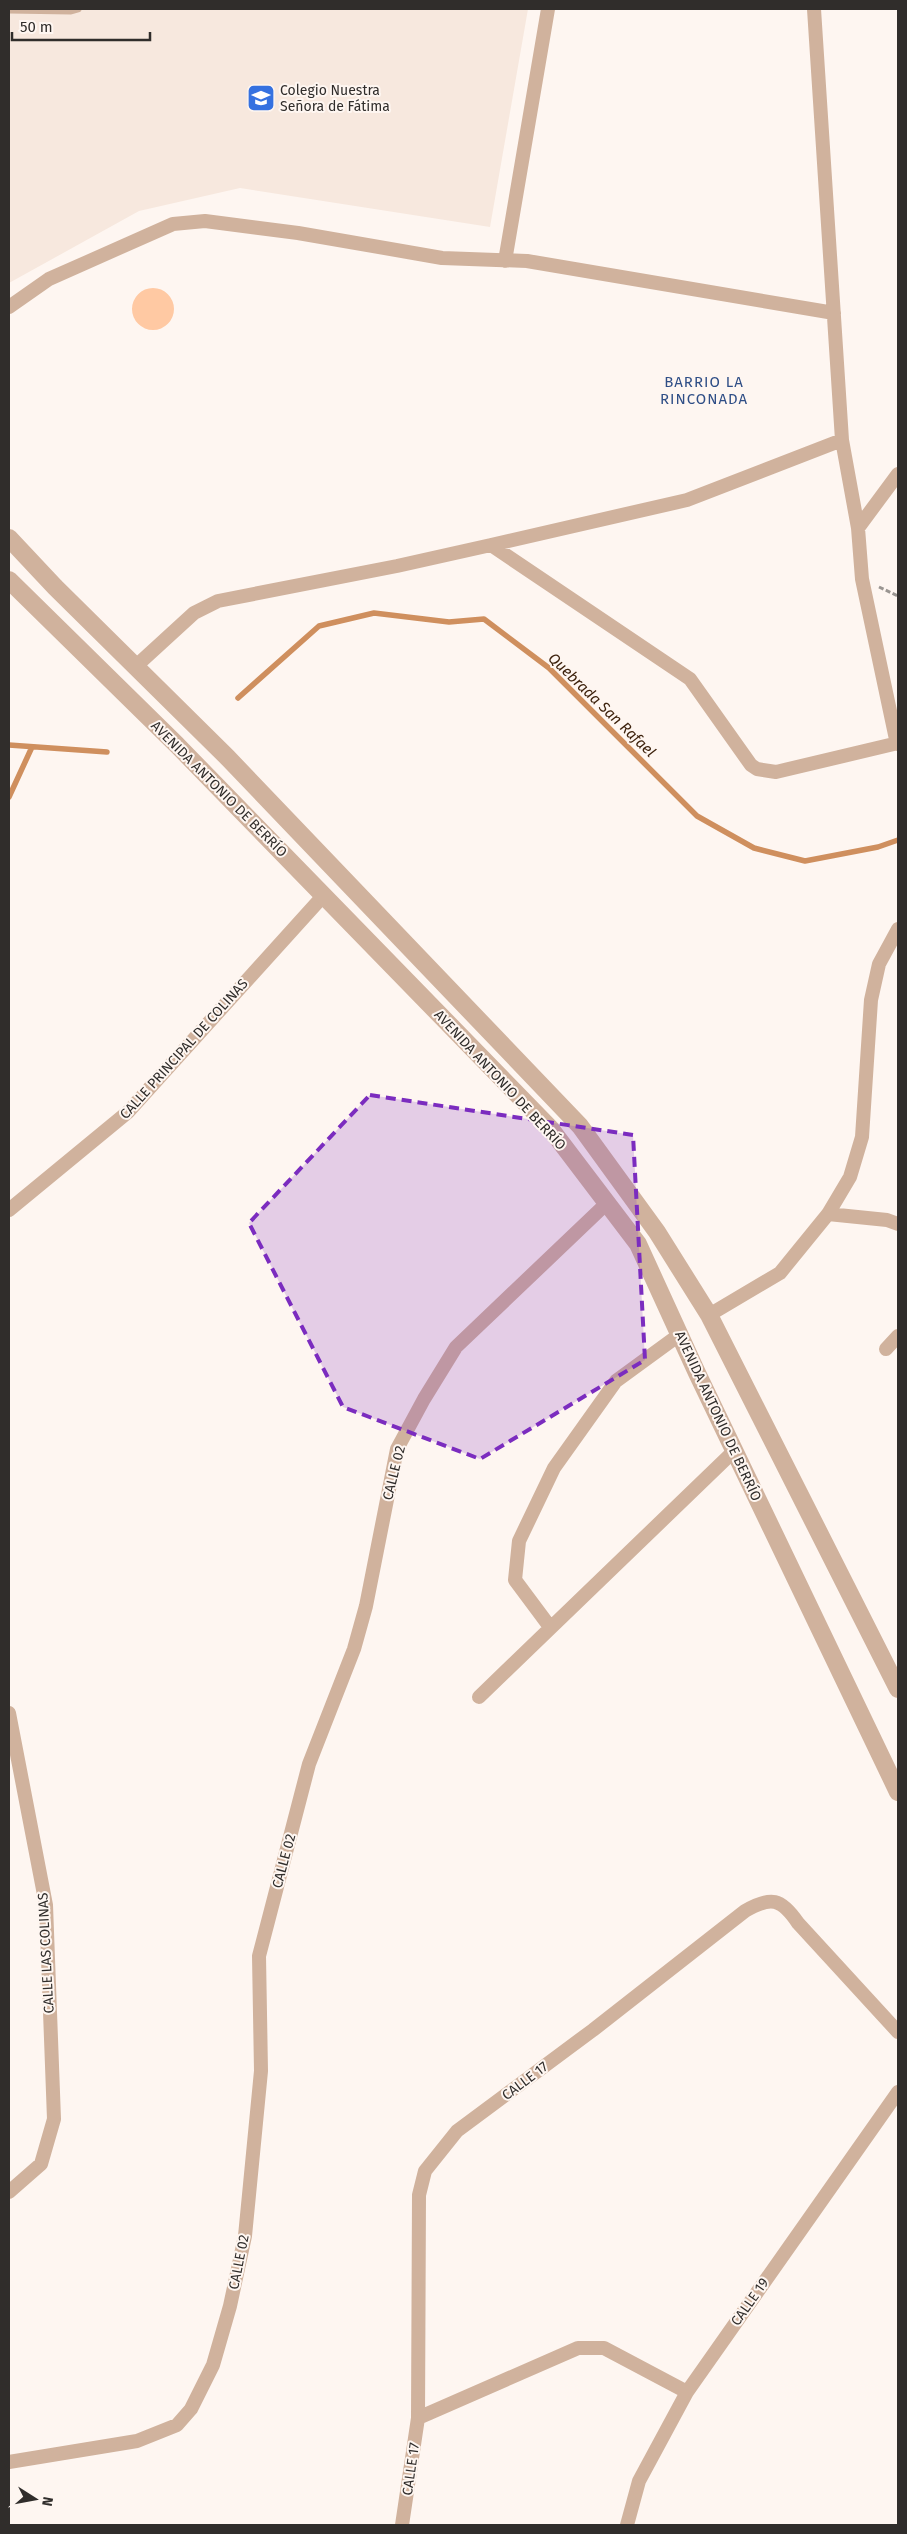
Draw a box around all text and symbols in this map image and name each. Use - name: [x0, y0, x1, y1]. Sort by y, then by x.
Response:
- scale bar: [12, 10, 150, 42]
- text: 50 m: [20, 18, 53, 36]
- place label: Colegio Nuestra Señora de Fátima: [280, 82, 390, 115]
- school or university icon: Colegio Nuestra Señora de Fátima: [246, 83, 276, 113]
- district label: BARRIO LA RINCONADA: [660, 373, 748, 408]
- water label: Quebrada San Rafael: [545, 649, 659, 761]
- street label: AVENIDA ANTONIO DE BERRÍO: [147, 717, 291, 861]
- street label: CALLE PRINCIPAL DE COLINAS: [116, 975, 252, 1123]
- street label: AVENIDA ANTONIO DE BERRÍO: [431, 1006, 570, 1154]
- street label: AVENIDA ANTONIO DE BERRÍO: [671, 1328, 766, 1504]
- street label: CALLE 02: [379, 1444, 409, 1502]
- street label: CALLE 02: [269, 1832, 299, 1890]
- street label: CALLE LAS COLINAS: [34, 1892, 58, 2014]
- street label: CALLE 17: [499, 2058, 551, 2104]
- street label: CALLE 02: [225, 2233, 253, 2291]
- street label: CALLE 19: [727, 2275, 773, 2329]
- street label: CALLE 17: [399, 2441, 423, 2497]
- north arrow: [10, 2474, 60, 2524]
- text: N: [38, 2495, 57, 2508]

